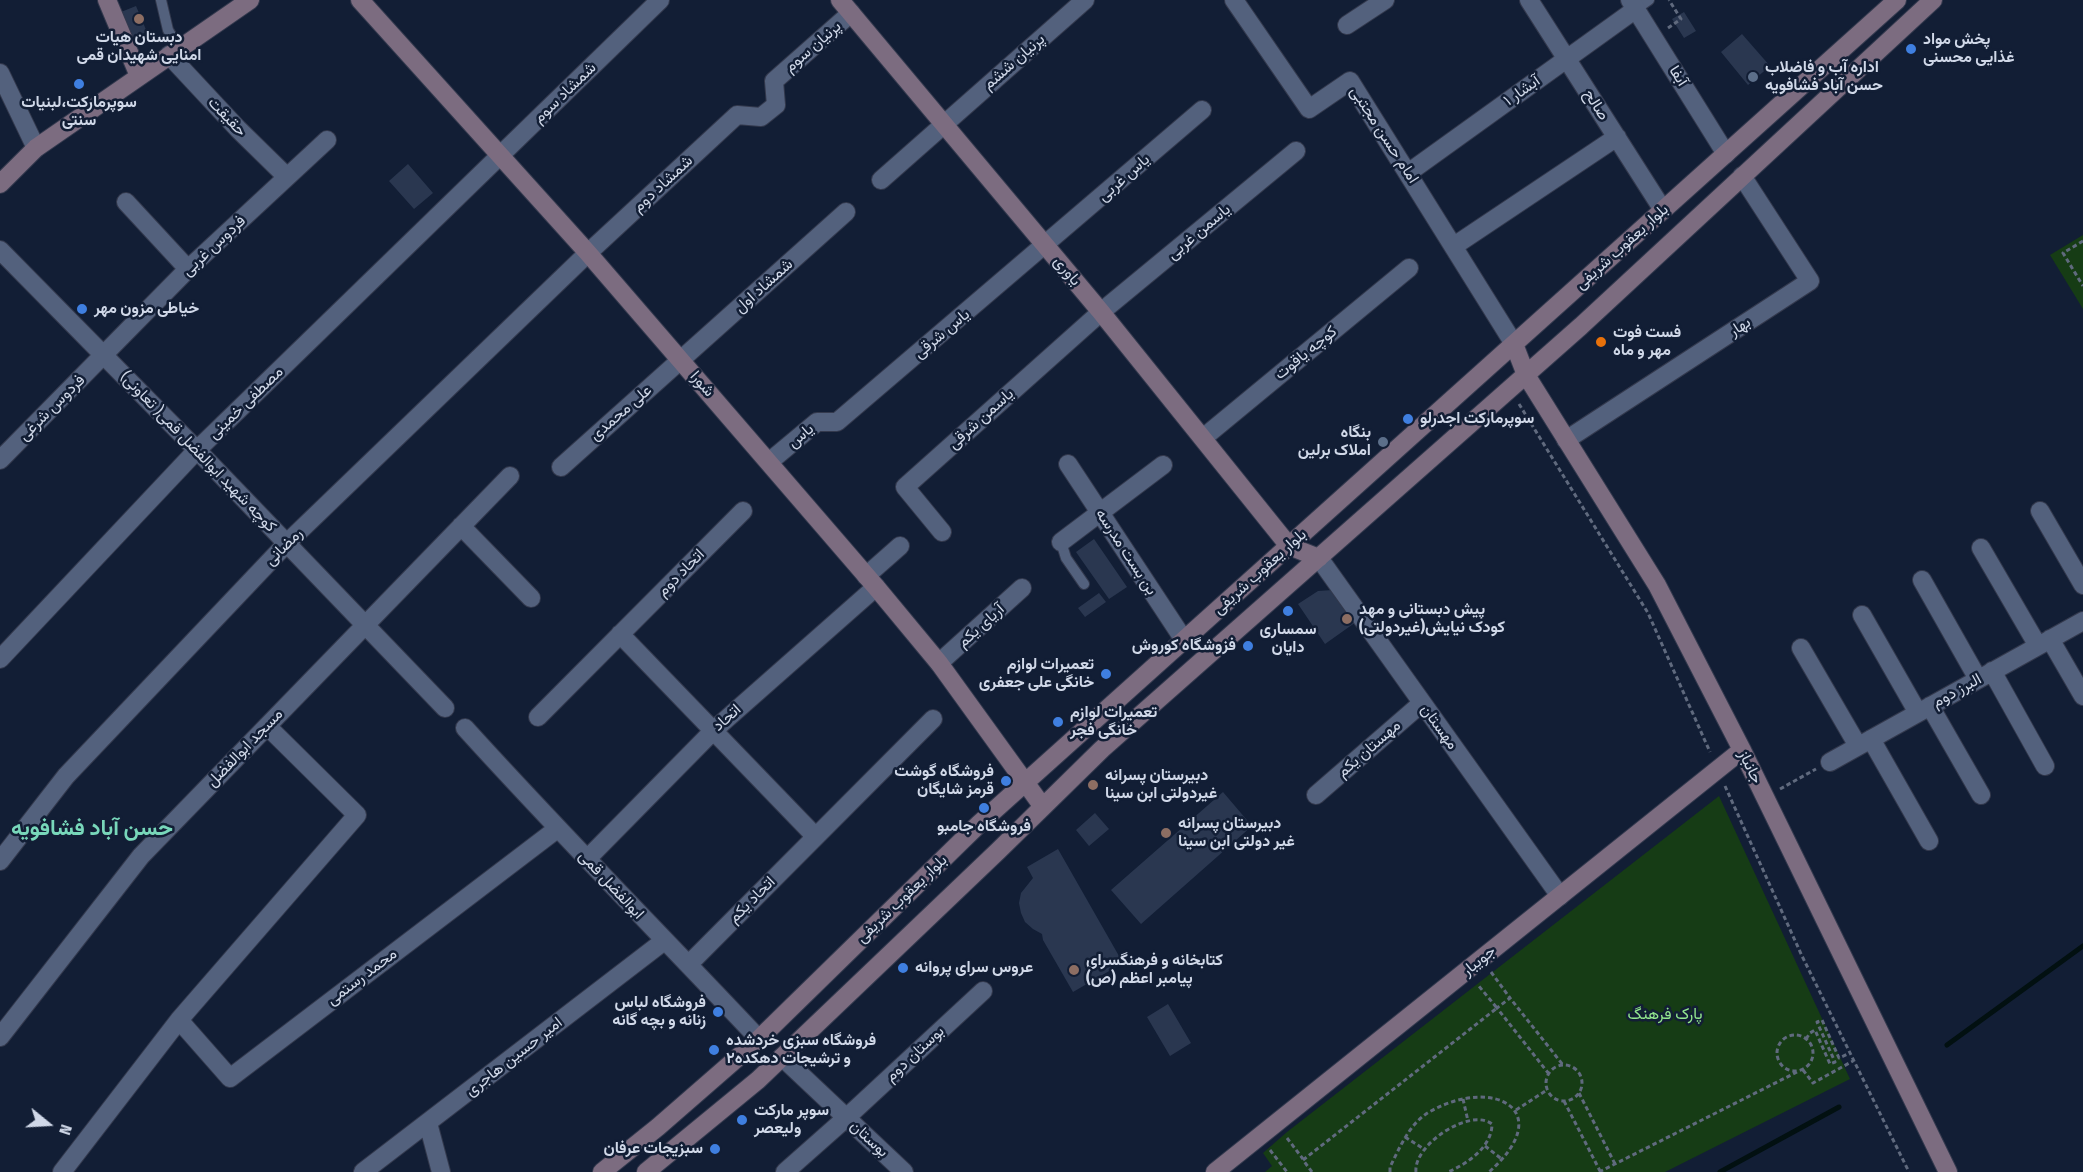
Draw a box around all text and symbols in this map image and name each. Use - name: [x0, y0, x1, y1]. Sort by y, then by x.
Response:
- marker: دبستان هیات امنایی شهیدان قمی: [132, 12, 146, 26]
- street label: پرنیان سوم: [781, 17, 845, 77]
- place label: دبستان هیات امنایی شهیدان قمی: [76, 28, 202, 66]
- street label: پرنیان ششم: [979, 30, 1049, 94]
- place label: پخش مواد غذایی محسنی: [1923, 30, 2015, 68]
- marker: پخش مواد غذایی محسنی: [1904, 42, 1918, 56]
- street label: شمشاد سوم: [530, 58, 600, 128]
- place label: اداره آب و فاضلاب حسن آباد فشافویه: [1765, 58, 1883, 96]
- street label: آبفا: [1664, 62, 1692, 90]
- marker: اداره آب و فاضلاب حسن آباد فشافویه: [1746, 70, 1760, 84]
- street label: آبشار ۱: [1500, 72, 1544, 110]
- marker: سوپرمارکت،لبنیات سنتی: [72, 77, 86, 91]
- street label: امام حسن مجتبی: [1345, 83, 1423, 187]
- street label: صالح: [1579, 86, 1613, 124]
- place label: سوپرمارکت،لبنیات سنتی: [21, 93, 137, 131]
- street label: حقیقت: [204, 93, 250, 141]
- street label: یاس غربی: [1094, 150, 1154, 206]
- street label: شمشاد دوم: [629, 151, 697, 217]
- street label: یاسمن غربی: [1163, 200, 1235, 264]
- street label: بلوار یعقوب شریفی: [1571, 200, 1673, 294]
- street label: فردوس غربی: [178, 212, 250, 280]
- street label: یاوری: [1049, 252, 1085, 290]
- street label: شمشاد اول: [731, 255, 797, 317]
- place label: خیاطی مزون مهر: [94, 299, 199, 319]
- marker: خیاطی مزون مهر: [75, 302, 89, 316]
- street label: یاس شرقی: [910, 305, 974, 363]
- street label: بهار: [1725, 313, 1755, 341]
- street label: کوچه یاقوت: [1271, 322, 1341, 384]
- place label: فست فوت مهر و ماه: [1613, 323, 1681, 361]
- marker: فست فوت مهر و ماه: [1594, 335, 1608, 349]
- street label: مصطفی خمینی: [205, 363, 287, 443]
- street label: شورا: [686, 367, 718, 401]
- street label: کوچه شهید ابوالفضل قمی( تعاونی): [116, 368, 280, 536]
- street label: فردوس شرغی: [15, 371, 89, 445]
- street label: علی محمدی: [586, 381, 656, 445]
- street label: یاسمن شرقی: [944, 385, 1018, 453]
- place label: سوپرمارکت اجدرلو: [1420, 409, 1534, 429]
- marker: سوپرمارکت اجدرلو: [1401, 412, 1415, 426]
- street label: یاس: [784, 420, 818, 452]
- place label: بنگاه املاک برلین: [1298, 423, 1371, 461]
- marker: بنگاه املاک برلین: [1376, 435, 1390, 449]
- street label: بن بست مدرسه: [1091, 505, 1161, 599]
- street label: رمضانی: [261, 524, 307, 570]
- street label: بلوار یعقوب شریفی: [1209, 525, 1311, 619]
- street label: اتحاد دوم: [653, 545, 709, 601]
- street label: آریای یکم: [954, 600, 1008, 652]
- place label: پیش دبستانی و مهد کودک نیایش(غیردولتی): [1359, 600, 1505, 638]
- marker: سمساری دایان: [1281, 604, 1295, 618]
- marker: پیش دبستانی و مهد کودک نیایش(غیردولتی): [1340, 612, 1354, 626]
- place label: سمساری دایان: [1259, 620, 1317, 658]
- place label: فزوشگاه کوروش: [1132, 636, 1236, 656]
- marker: فزوشگاه کوروش: [1241, 639, 1255, 653]
- place label: تعمیرات لوازم خانگی علی جعفری: [979, 655, 1094, 693]
- marker: تعمیرات لوازم خانگی علی جعفری: [1099, 667, 1113, 681]
- street label: البرز دوم: [1929, 670, 1985, 712]
- street label: اتحاد: [709, 700, 745, 736]
- street label: مهستان: [1416, 701, 1462, 753]
- place label: تعمیرات لوازم خانگی فجر: [1070, 703, 1157, 741]
- street label: مسجد ابوالفضل: [203, 705, 287, 791]
- marker: تعمیرات لوازم خانگی فجر: [1051, 715, 1065, 729]
- street label: مهستان یکم: [1333, 716, 1405, 782]
- street label: جانباز: [1734, 747, 1766, 787]
- place label: فروشگاه گوشت قرمز شایگان: [894, 762, 994, 800]
- place label: دبیرستان پسرانه غیردولتی ابن سینا: [1105, 766, 1217, 804]
- marker: فروشگاه گوشت قرمز شایگان: [999, 774, 1013, 788]
- marker: دبیرستان پسرانه غیردولتی ابن سینا: [1086, 778, 1100, 792]
- marker: فروشگاه جامبو: [977, 801, 991, 815]
- place label: دبیرستان پسرانه غیر دولتی ابن سینا: [1178, 814, 1295, 852]
- district label: حسن آباد فشافویه: [11, 816, 173, 842]
- place label: فروشگاه جامبو: [937, 817, 1031, 837]
- marker: دبیرستان پسرانه غیر دولتی ابن سینا: [1159, 826, 1173, 840]
- street label: ابوالفضل قمی: [574, 847, 648, 923]
- street label: بلوار یعقوب شریفی: [853, 851, 951, 947]
- street label: اتحاد یکم: [725, 873, 779, 927]
- street label: جویبار: [1458, 942, 1500, 980]
- street label: محمد رستمی: [323, 944, 401, 1010]
- place label: کتابخانه و فرهنگسرای پیامبر اعظم (ص): [1086, 951, 1223, 989]
- place label: عروس سرای پروانه: [915, 958, 1033, 978]
- marker: عروس سرای پروانه: [896, 961, 910, 975]
- marker: کتابخانه و فرهنگسرای پیامبر اعظم (ص): [1067, 963, 1081, 977]
- place label: فروشگاه لباس زنانه و بچه گانه: [612, 993, 706, 1031]
- marker: فروشگاه لباس زنانه و بچه گانه: [711, 1005, 725, 1019]
- park label: پارک فرهنگ: [1628, 1005, 1702, 1025]
- street label: امیر حسین هاجری: [462, 1013, 566, 1101]
- street label: بوستان دوم: [882, 1022, 948, 1086]
- place label: فروشگاه سبزی خردشده و ترشیجات دهکده۲: [726, 1031, 876, 1069]
- marker: فروشگاه سبزی خردشده و ترشیجات دهکده۲: [707, 1043, 721, 1057]
- north arrow: [18, 1094, 78, 1154]
- place label: سوپر مارکت ولیعصر: [754, 1101, 829, 1139]
- marker: سوپر مارکت ولیعصر: [735, 1113, 749, 1127]
- street label: بوستان: [846, 1116, 892, 1162]
- text: N: [55, 1122, 76, 1137]
- place label: سبزیجات عرفان: [603, 1139, 703, 1159]
- marker: سبزیجات عرفان: [708, 1142, 722, 1156]

